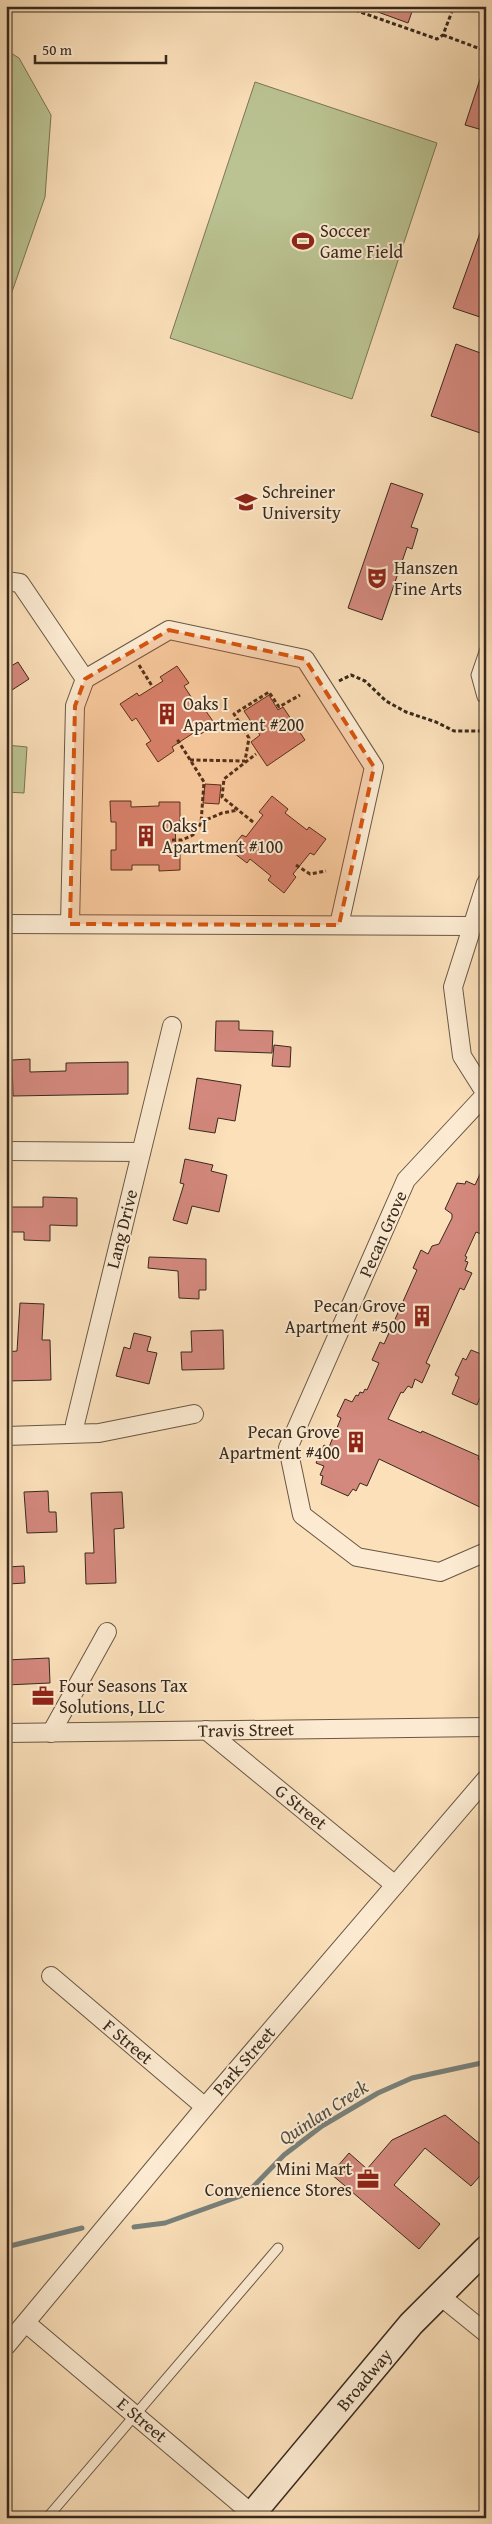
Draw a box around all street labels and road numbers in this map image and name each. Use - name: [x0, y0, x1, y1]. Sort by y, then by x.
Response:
- street label: Lang Drive: [99, 1186, 144, 1271]
- street label: Pecan Grove: [351, 1186, 414, 1281]
- street label: Travis Street: [198, 1715, 295, 1744]
- street label: G Street: [269, 1777, 334, 1836]
- street label: F Street: [97, 2013, 160, 2071]
- street label: Park Street: [206, 2020, 282, 2101]
- street label: Broadway: [330, 2342, 398, 2417]
- street label: E Street: [111, 2390, 174, 2449]

